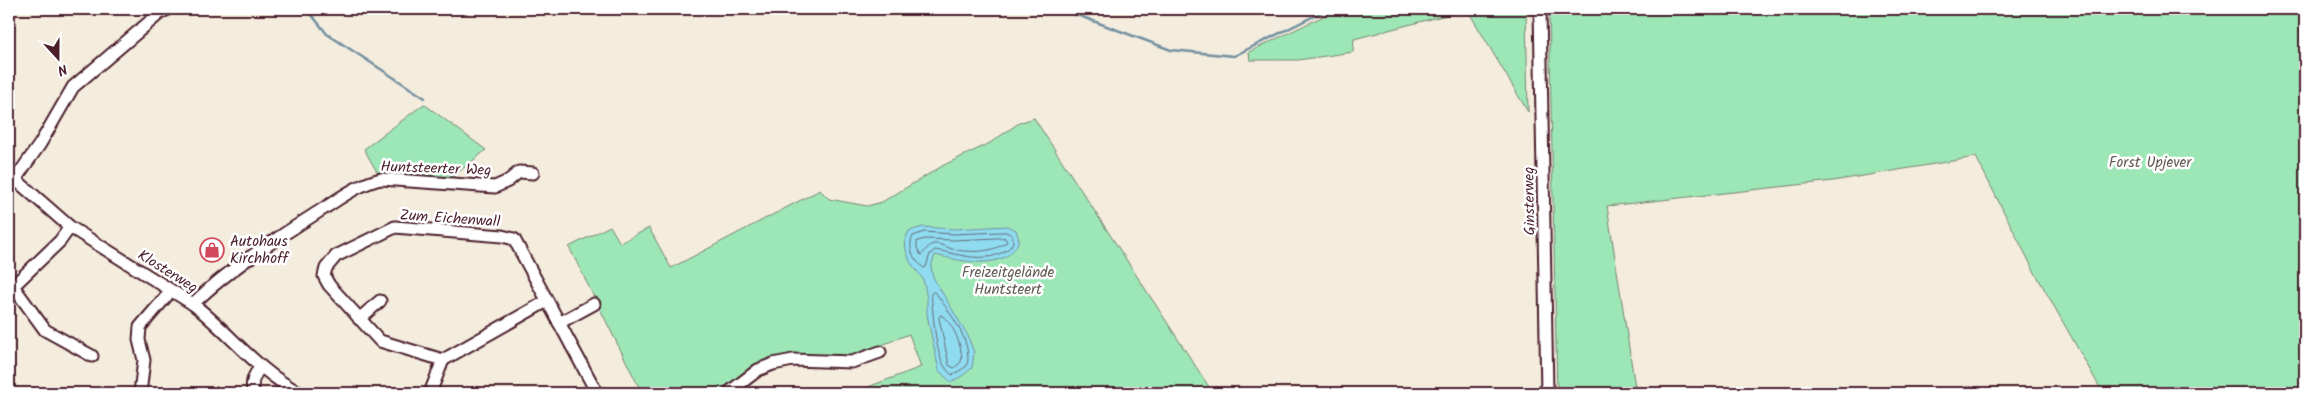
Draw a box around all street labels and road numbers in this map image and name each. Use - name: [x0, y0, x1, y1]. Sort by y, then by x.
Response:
- street label: Huntsteerter Weg: [380, 155, 492, 183]
- street label: Ginsterweg: [1517, 166, 1543, 235]
- street label: Zum Eichenwall: [399, 204, 501, 235]
- street label: Klosterweg: [133, 244, 202, 300]

